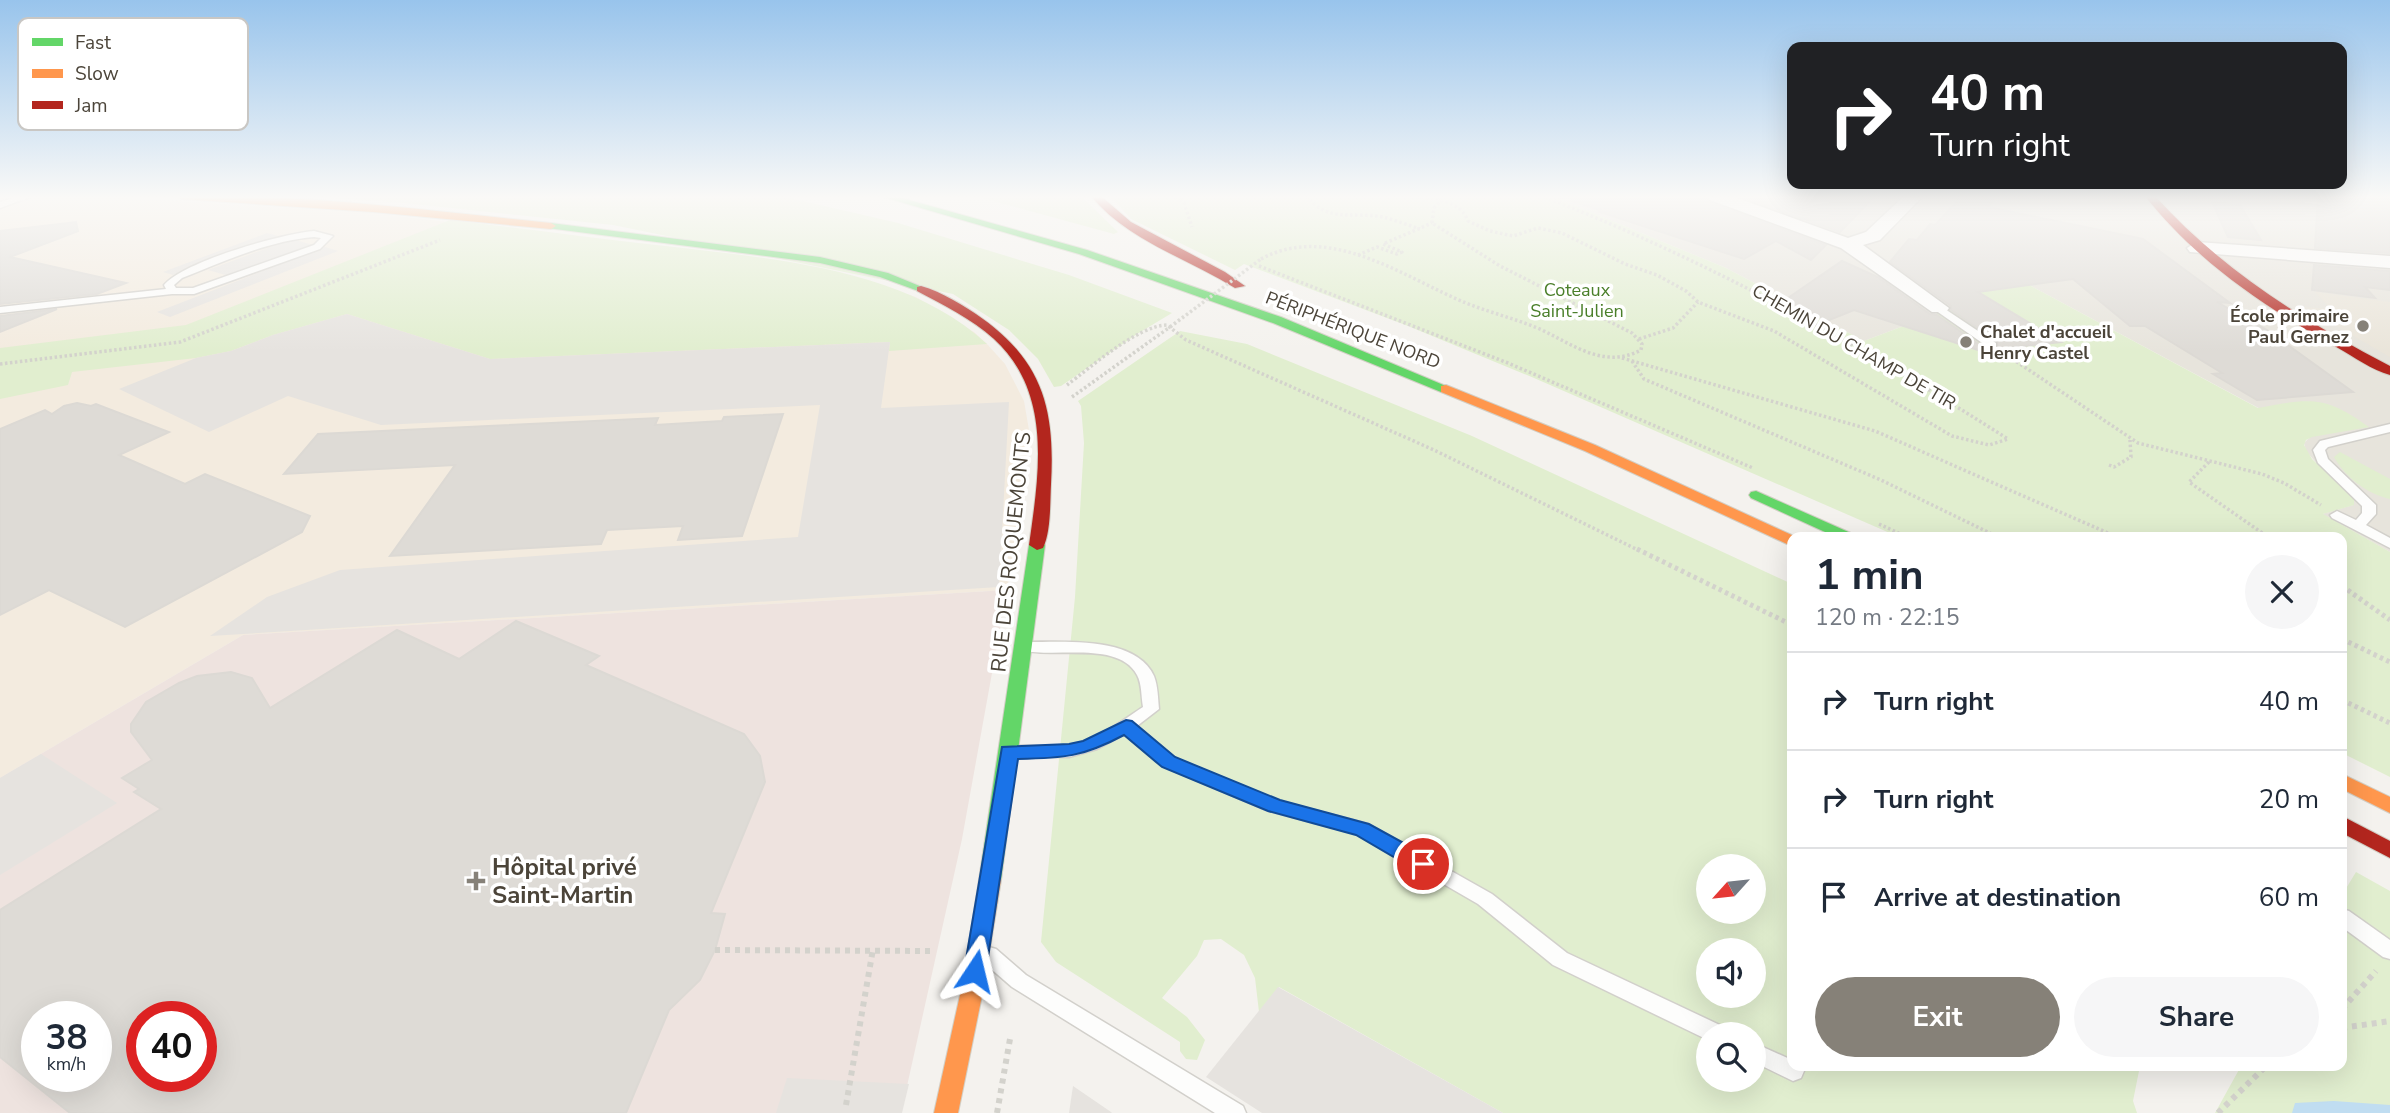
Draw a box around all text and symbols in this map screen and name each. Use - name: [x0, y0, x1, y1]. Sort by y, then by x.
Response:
- legend: [18, 18, 248, 130]
- text: Fast: [75, 30, 111, 56]
- text: 40 m: [1930, 60, 2045, 127]
- text: Slow: [75, 61, 119, 87]
- icon: right: [1815, 70, 1906, 161]
- text: Jam: [74, 93, 108, 119]
- text: Turn right: [1930, 124, 2070, 167]
- park label: Coteaux Saint-Julien: [1530, 278, 1624, 323]
- street label: CHEMIN DU CHAMP DE TIR: [1748, 279, 1960, 415]
- street label: PÉRIPHÉRIQUE NORD: [1262, 286, 1444, 374]
- place label: École primaire Paul Gernez: [2230, 304, 2349, 349]
- marker: École primaire Paul Gernez: [2355, 318, 2371, 334]
- place label: Chalet d'accueil Henry Castel: [1980, 320, 2112, 365]
- marker: Chalet d'accueil Henry Castel: [1958, 334, 1974, 350]
- street label: RUE DES ROQUEMONTS: [984, 430, 1038, 673]
- text: 1 min: [1815, 547, 1924, 604]
- button: close: [2245, 555, 2319, 629]
- text: 120 m · 22:15: [1815, 602, 1960, 633]
- icon: right: [1815, 682, 1853, 720]
- text: Turn right: [1874, 684, 1993, 719]
- text: 40 m: [2259, 684, 2319, 719]
- icon: right: [1815, 780, 1853, 818]
- text: Turn right: [1874, 782, 1993, 817]
- text: 20 m: [2259, 782, 2319, 817]
- pin: [1393, 834, 1453, 894]
- icon: arrive: [1404, 845, 1442, 883]
- place label: Hôpital privé Saint-Martin: [492, 851, 637, 911]
- north arrow: [1696, 854, 1766, 924]
- map controls: [1696, 854, 1766, 1092]
- marker: Hôpital privé Saint-Martin: [466, 871, 486, 891]
- icon: arrive: [1815, 878, 1853, 916]
- text: Arrive at destination: [1874, 880, 2121, 915]
- text: 60 m: [2259, 880, 2319, 915]
- position arrow: [938, 934, 1012, 1008]
- button: sound: [1696, 938, 1766, 1008]
- button: Exit: [1815, 977, 2060, 1057]
- button: Share: [2074, 977, 2319, 1057]
- speed limit sign: 40: [126, 1001, 217, 1092]
- text: 38: [45, 1014, 88, 1061]
- button: search: [1696, 1022, 1766, 1092]
- text: km/h: [47, 1052, 86, 1076]

